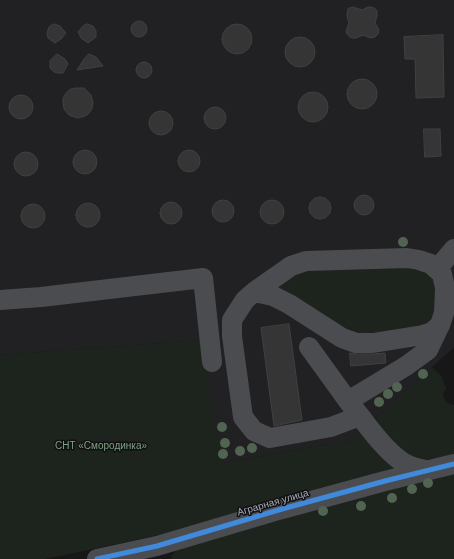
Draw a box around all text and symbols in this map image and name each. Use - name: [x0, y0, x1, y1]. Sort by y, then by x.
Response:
- park label: СНТ «Смородинка»: [55, 440, 147, 452]
- street label: Аграрная улица: [236, 487, 310, 519]

